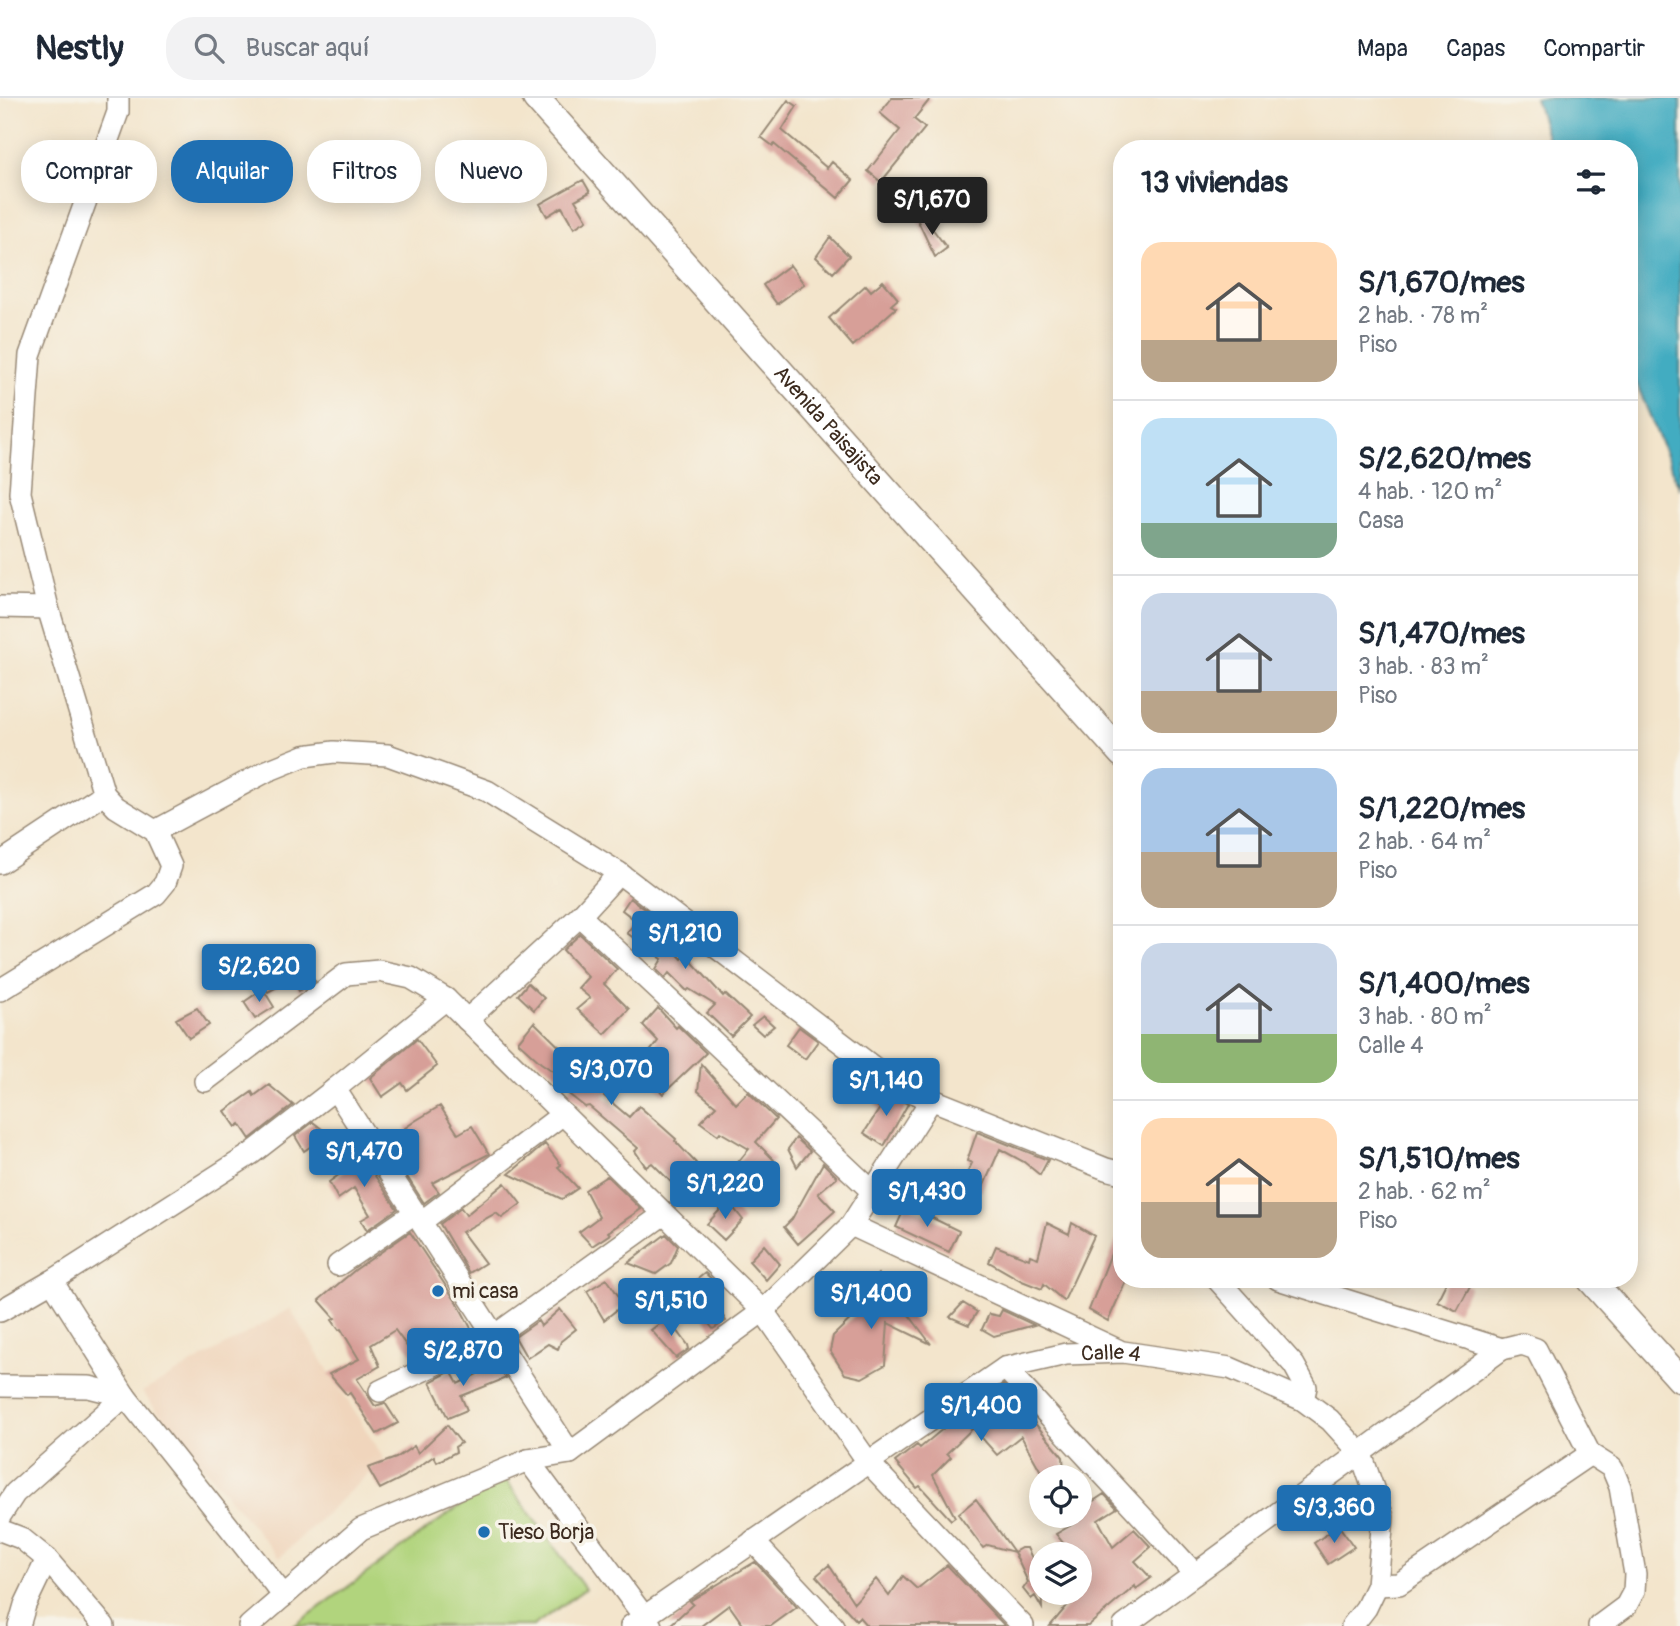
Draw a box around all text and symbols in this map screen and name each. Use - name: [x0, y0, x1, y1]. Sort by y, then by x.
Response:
- search box: [166, 17, 656, 80]
- text: Nestly: [35, 28, 124, 69]
- icon: search: [190, 29, 228, 67]
- text: Buscar aquí: [246, 32, 370, 64]
- text: Mapa: [1357, 34, 1408, 63]
- text: Capas: [1446, 34, 1505, 63]
- text: Compartir: [1543, 34, 1645, 63]
- chip: Comprar: [21, 140, 157, 203]
- chip: Alquilar: [171, 140, 293, 203]
- chip: Filtros: [307, 140, 421, 203]
- chip: Nuevo: [435, 140, 547, 203]
- icon: filters: [1572, 163, 1610, 201]
- text: 13 viviendas: [1141, 164, 1288, 201]
- pin: S/1,670: [867, 178, 997, 237]
- text: S/1,670: [893, 185, 971, 214]
- text: S/1,670/mes: [1358, 264, 1525, 301]
- icon: home: [1197, 270, 1281, 354]
- text: 2 hab. · 78 m²: [1358, 301, 1488, 330]
- text: Piso: [1358, 330, 1397, 359]
- street label: Avenida Paisajista: [767, 360, 889, 491]
- text: S/2,620/mes: [1358, 440, 1531, 477]
- icon: home: [1197, 446, 1281, 530]
- text: 4 hab. · 120 m²: [1358, 477, 1502, 506]
- text: Casa: [1358, 506, 1404, 535]
- text: S/1,470/mes: [1358, 615, 1525, 652]
- icon: home: [1197, 621, 1281, 705]
- text: 3 hab. · 83 m²: [1358, 652, 1489, 681]
- text: Piso: [1358, 681, 1397, 710]
- text: S/1,220/mes: [1358, 790, 1525, 827]
- icon: home: [1197, 796, 1281, 880]
- text: 2 hab. · 64 m²: [1358, 827, 1491, 856]
- text: Piso: [1358, 856, 1397, 885]
- pin: S/1,210: [620, 912, 750, 971]
- text: S/1,210: [648, 919, 722, 948]
- pin: S/2,620: [194, 944, 324, 1004]
- text: S/2,620: [218, 952, 300, 981]
- text: S/1,400/mes: [1358, 965, 1530, 1002]
- icon: home: [1197, 971, 1281, 1055]
- text: 3 hab. · 80 m²: [1358, 1002, 1492, 1031]
- text: Calle 4: [1358, 1031, 1424, 1060]
- pin: S/3,070: [546, 1048, 676, 1107]
- text: S/3,070: [569, 1055, 653, 1084]
- pin: S/1,140: [821, 1058, 951, 1118]
- text: S/1,140: [849, 1066, 923, 1095]
- pin: S/1,470: [299, 1130, 429, 1189]
- text: S/1,470: [325, 1137, 403, 1166]
- text: S/1,510/mes: [1358, 1140, 1520, 1177]
- icon: home: [1197, 1146, 1281, 1230]
- pin: S/1,220: [660, 1162, 790, 1221]
- text: S/1,220: [686, 1169, 764, 1198]
- pin: S/1,430: [862, 1170, 992, 1229]
- text: S/1,430: [888, 1177, 966, 1206]
- text: 2 hab. · 62 m²: [1358, 1177, 1491, 1206]
- text: Piso: [1358, 1206, 1397, 1235]
- pin: S/1,400: [806, 1272, 936, 1331]
- place label: mi casa: [452, 1278, 519, 1305]
- pin: S/1,510: [606, 1278, 736, 1338]
- text: S/1,400: [830, 1279, 912, 1308]
- marker: mi casa: [430, 1283, 446, 1299]
- text: S/1,510: [634, 1286, 708, 1315]
- pin: S/2,870: [398, 1328, 528, 1388]
- text: S/2,870: [423, 1336, 503, 1365]
- street label: Calle 4: [1081, 1339, 1143, 1368]
- pin: S/1,400: [916, 1384, 1046, 1443]
- text: S/1,400: [940, 1391, 1022, 1420]
- map controls: [1029, 1465, 1092, 1605]
- button: locate: [1029, 1465, 1092, 1528]
- pin: S/3,360: [1269, 1486, 1399, 1545]
- text: S/3,360: [1293, 1493, 1375, 1522]
- place label: Tieso Borja: [498, 1519, 594, 1546]
- marker: Tieso Borja: [476, 1524, 492, 1540]
- button: layers: [1029, 1542, 1092, 1605]

